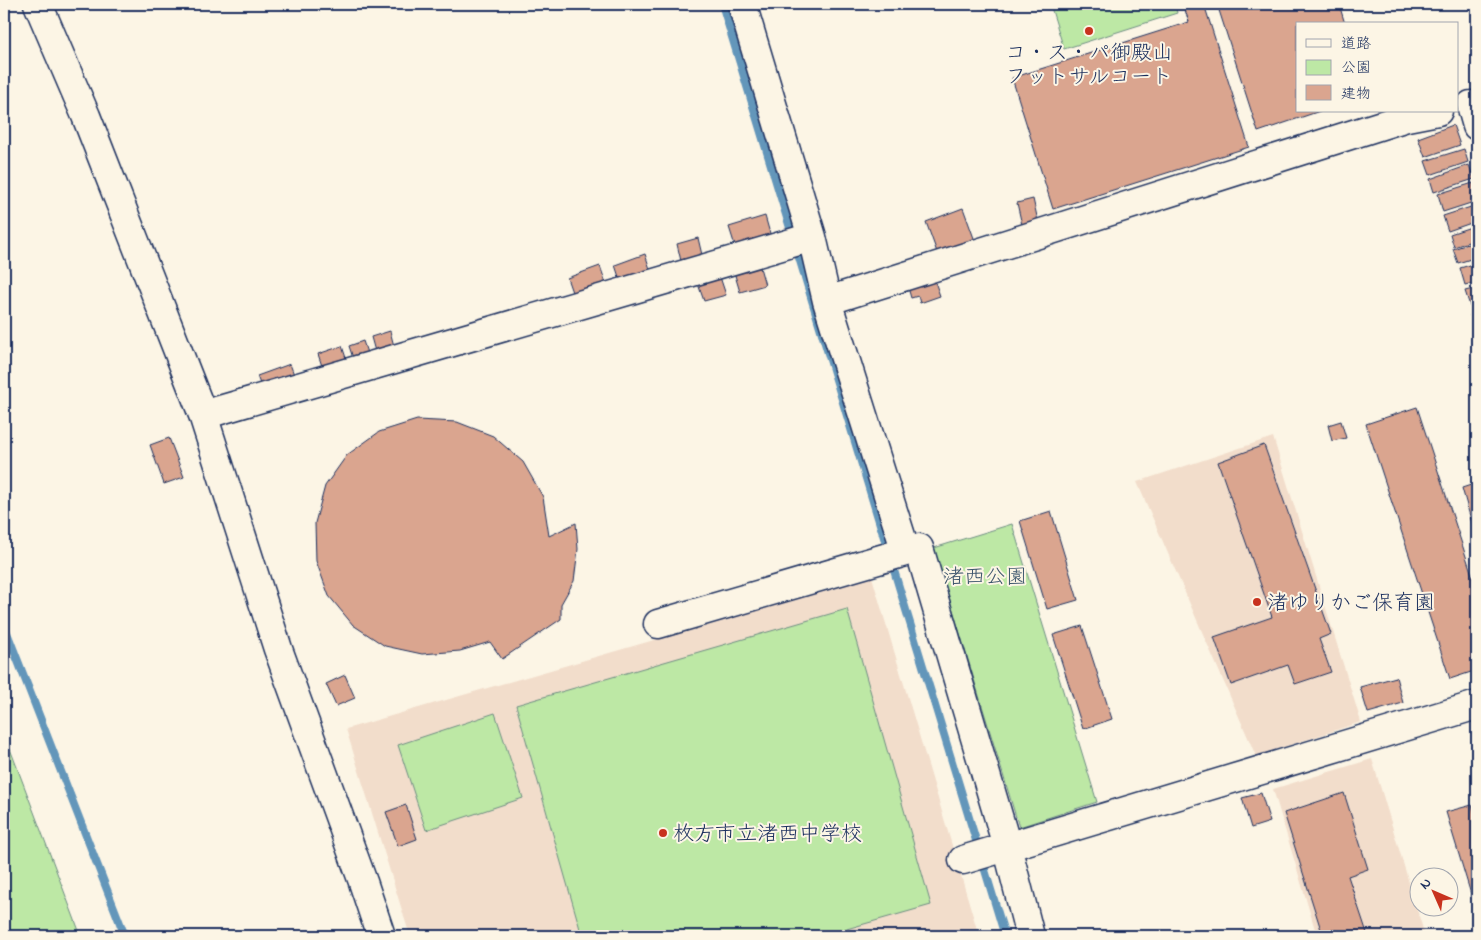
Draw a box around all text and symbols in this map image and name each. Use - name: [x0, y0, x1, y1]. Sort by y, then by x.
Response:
- legend: [1296, 22, 1458, 112]
- marker: コ・ス・パ御殿山 フットサルコート: [1083, 25, 1095, 37]
- text: 道路: [1341, 33, 1371, 55]
- place label: コ・ス・パ御殿山 フットサルコート: [1005, 39, 1173, 93]
- text: 公園: [1341, 57, 1371, 79]
- text: 建物: [1341, 83, 1371, 105]
- park label: 渚西公園: [943, 563, 1027, 593]
- place label: 渚ゆりかご保育園: [1267, 589, 1435, 619]
- marker: 渚ゆりかご保育園: [1251, 596, 1263, 608]
- place label: 枚方市立渚西中学校: [673, 820, 862, 850]
- marker: 枚方市立渚西中学校: [657, 827, 669, 839]
- north arrow: [1408, 868, 1458, 918]
- text: N: [1415, 873, 1437, 895]

